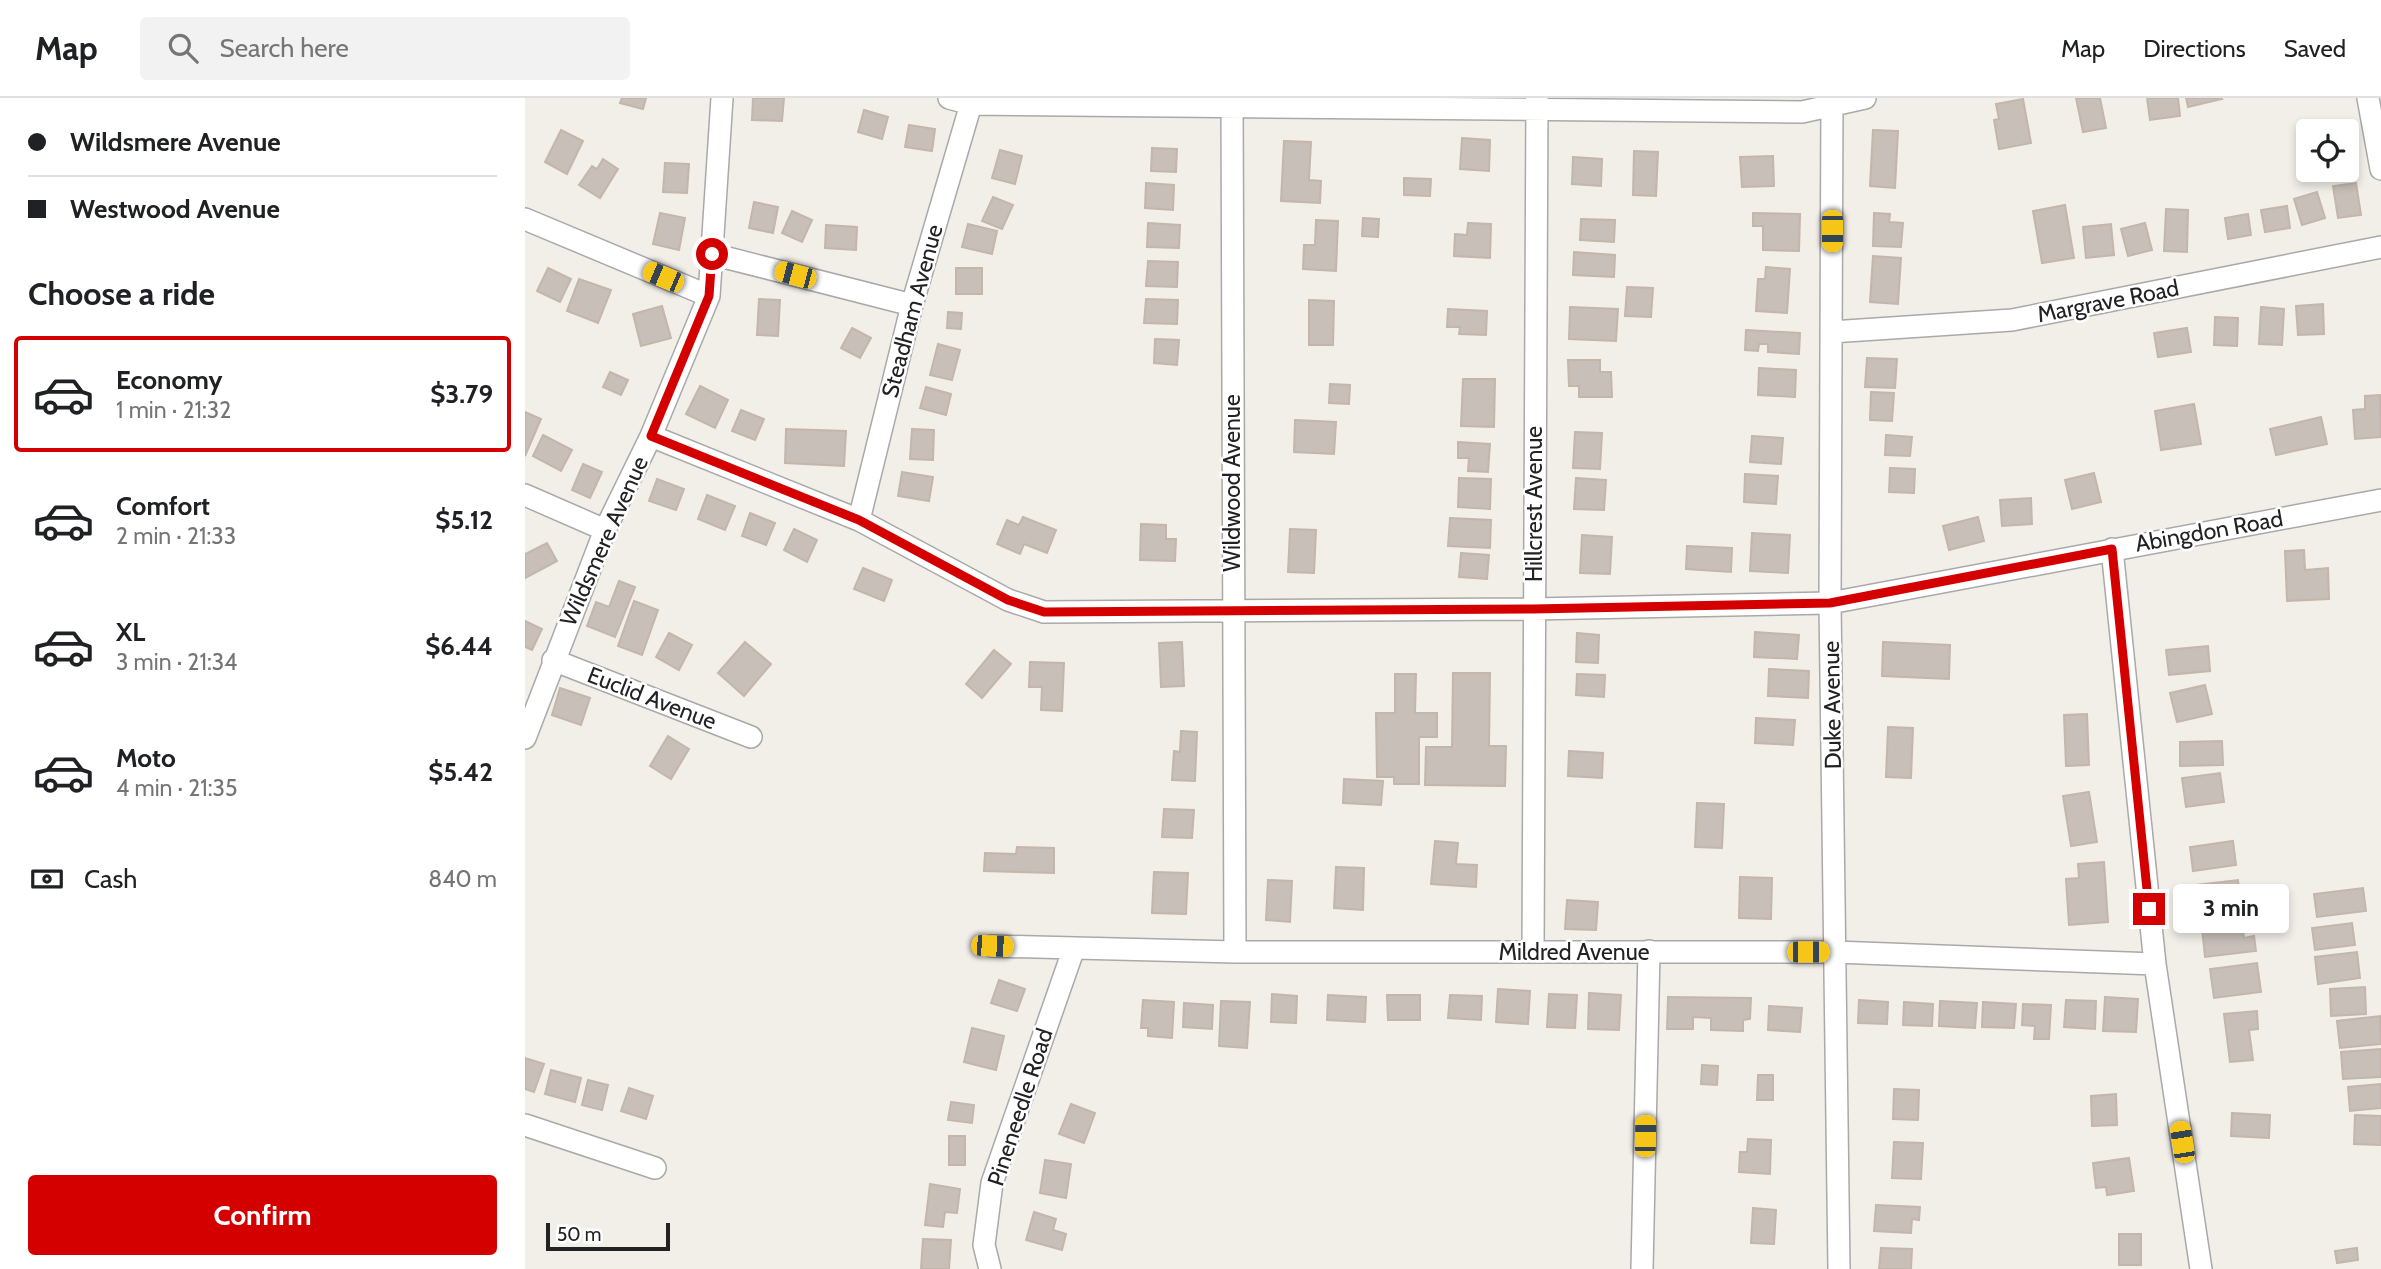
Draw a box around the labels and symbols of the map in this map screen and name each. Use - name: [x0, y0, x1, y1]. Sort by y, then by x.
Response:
- car: [1822, 210, 1843, 252]
- street label: Steadham Avenue: [875, 221, 949, 401]
- route start: [696, 238, 728, 270]
- car: [640, 259, 687, 295]
- car: [772, 259, 819, 291]
- street label: Margrave Road: [2035, 274, 2181, 328]
- street label: Wildwood Avenue: [1218, 394, 1246, 572]
- street label: Hillcrest Avenue: [1520, 426, 1548, 582]
- street label: Wildsmere Avenue: [554, 452, 654, 630]
- street label: Abingdon Road: [2133, 504, 2285, 558]
- street label: Duke Avenue: [1817, 640, 1847, 769]
- street label: Euclid Avenue: [583, 661, 721, 736]
- callout: 3 min: [2173, 884, 2289, 934]
- route end: [2133, 893, 2165, 925]
- car: [971, 935, 1014, 957]
- street label: Mildred Avenue: [1498, 938, 1650, 966]
- car: [1788, 942, 1830, 963]
- street label: Pineneedle Road: [981, 1025, 1059, 1189]
- car: [1635, 1115, 1656, 1157]
- car: [2169, 1120, 2196, 1164]
- scale bar: [546, 1220, 670, 1252]

